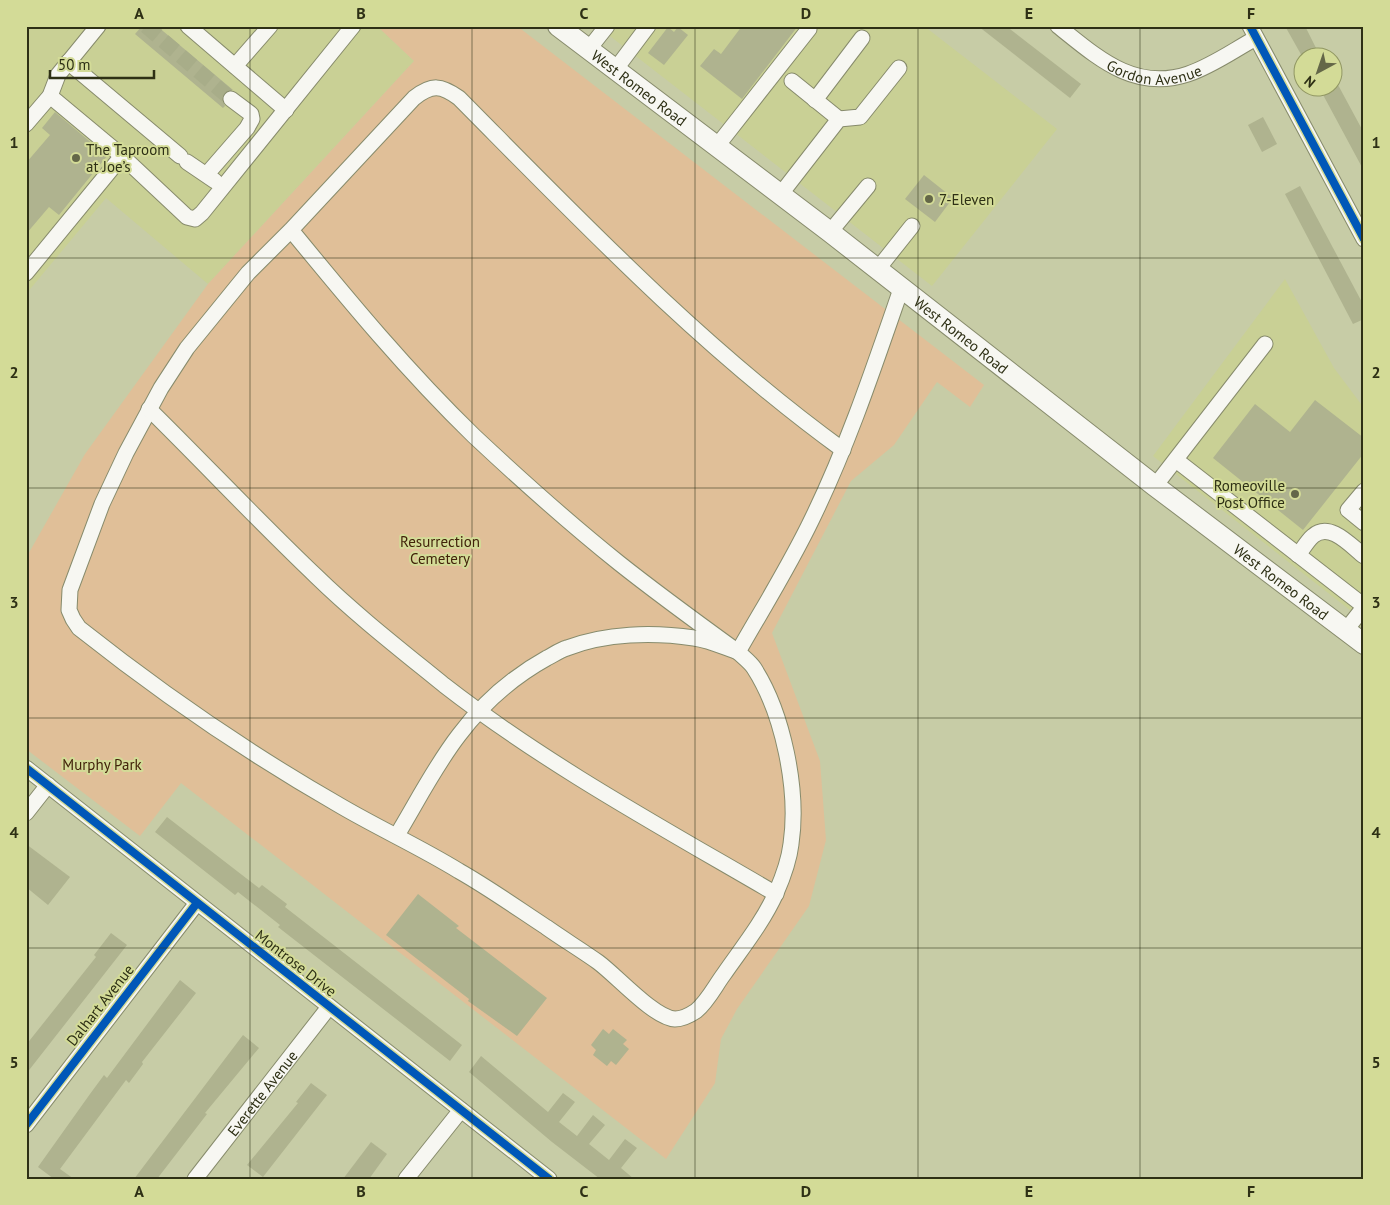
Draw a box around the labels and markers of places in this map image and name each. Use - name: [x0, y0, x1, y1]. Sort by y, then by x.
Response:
- place label: The Taproom at Joe’s: [86, 140, 169, 176]
- marker: The Taproom at Joe’s: [70, 152, 82, 164]
- place label: 7-Eleven: [939, 190, 994, 209]
- marker: 7-Eleven: [923, 193, 935, 205]
- place label: Romeoville Post Office: [1214, 476, 1285, 512]
- marker: Romeoville Post Office: [1289, 488, 1301, 500]

